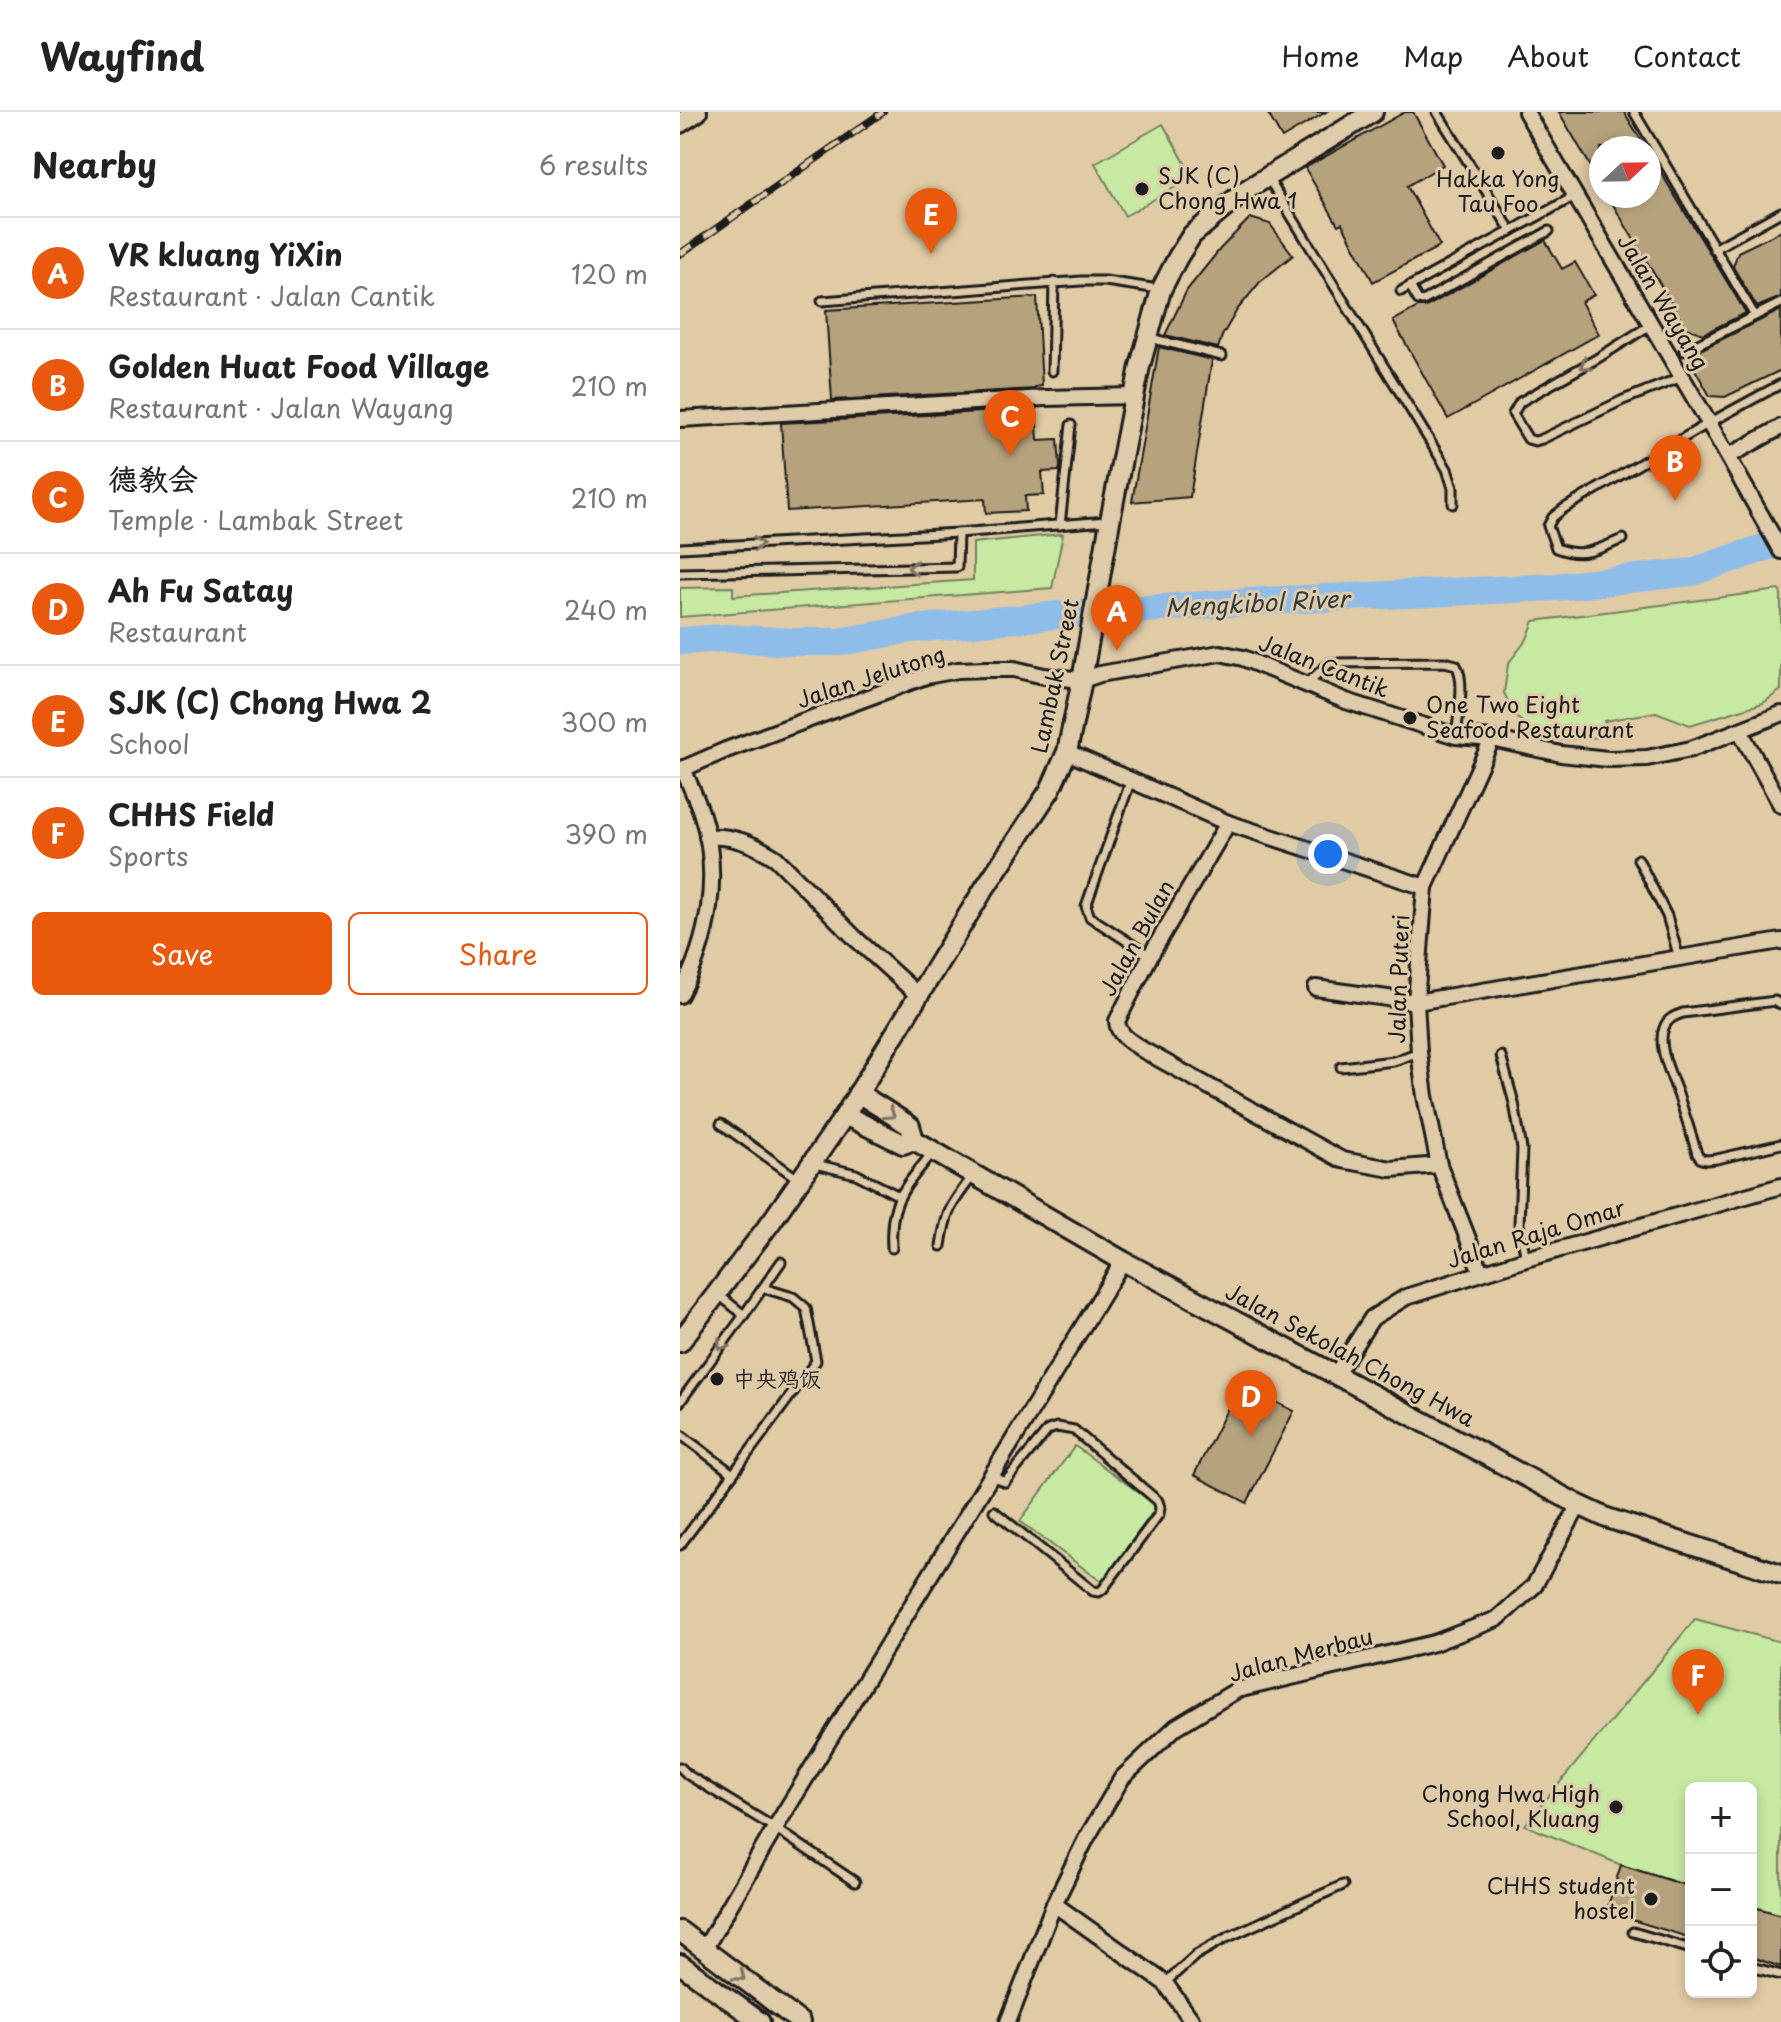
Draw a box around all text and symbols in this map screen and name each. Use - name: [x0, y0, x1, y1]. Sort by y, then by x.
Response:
- text: Wayfind: [40, 27, 204, 84]
- text: Home: [1281, 34, 1359, 77]
- text: Map: [1403, 34, 1463, 77]
- text: About: [1507, 34, 1589, 77]
- text: Contact: [1633, 34, 1741, 77]
- north arrow: [1589, 136, 1661, 208]
- text: Nearby: [32, 138, 157, 190]
- marker: Hakka Yong Tau Foo: [1489, 144, 1507, 162]
- text: 6 results: [539, 145, 648, 184]
- place label: SJK (C) Chong Hwa 1: [1158, 158, 1297, 216]
- place label: Hakka Yong Tau Foo: [1436, 161, 1560, 219]
- marker: SJK (C) Chong Hwa 1: [1133, 180, 1151, 198]
- pin: E: [905, 188, 957, 254]
- street label: Jalan Wayang: [1611, 227, 1718, 376]
- text: VR kluang YiXin: [108, 231, 343, 276]
- text: A: [48, 254, 68, 293]
- text: 120 m: [571, 254, 648, 293]
- text: Restaurant · Jalan Cantik: [108, 276, 435, 315]
- text: Golden Huat Food Village: [108, 343, 489, 388]
- one-way arrow: [1579, 355, 1594, 371]
- text: B: [49, 366, 67, 405]
- text: 210 m: [571, 366, 648, 405]
- text: Restaurant · Jalan Wayang: [108, 388, 454, 427]
- pin: C: [984, 390, 1036, 456]
- pin: B: [1649, 435, 1701, 501]
- text: 德教会: [108, 455, 198, 500]
- text: C: [48, 478, 68, 517]
- text: 210 m: [571, 478, 648, 517]
- text: Temple · Lambak Street: [108, 500, 403, 539]
- one-way arrow: [752, 536, 765, 553]
- one-way arrow: [906, 559, 919, 576]
- text: Ah Fu Satay: [108, 567, 293, 612]
- water label: Mengkibol River: [1164, 579, 1353, 625]
- pin: A: [1091, 585, 1143, 651]
- text: D: [48, 590, 68, 629]
- text: 240 m: [564, 590, 648, 629]
- street label: Lambak Street: [1021, 595, 1086, 756]
- text: Restaurant: [108, 612, 247, 651]
- street label: Jalan Cantik: [1255, 625, 1395, 705]
- street label: Jalan Jelutong: [792, 636, 949, 715]
- text: SJK (C) Chong Hwa 2: [108, 679, 432, 724]
- place label: One Two Eight Seafood Restaurant: [1426, 687, 1634, 745]
- text: E: [50, 702, 66, 741]
- text: 300 m: [561, 702, 648, 741]
- marker: One Two Eight Seafood Restaurant: [1401, 709, 1419, 727]
- text: School: [108, 724, 190, 763]
- text: CHHS Field: [108, 791, 274, 836]
- text: F: [50, 814, 66, 853]
- text: 390 m: [564, 814, 648, 853]
- your location: [1308, 834, 1348, 874]
- text: Sports: [108, 836, 188, 875]
- street label: Jalan Bulan: [1090, 873, 1181, 1001]
- button: Save: [32, 912, 332, 995]
- button: Share: [348, 912, 648, 995]
- street label: Jalan Puteri: [1379, 914, 1416, 1044]
- one-way arrow: [881, 1104, 896, 1119]
- street label: Jalan Raja Omar: [1443, 1190, 1629, 1275]
- street label: Jalan Sekolah Chong Hwa: [1220, 1274, 1481, 1434]
- one-way arrow: [718, 1336, 732, 1350]
- place label: 中央鸡饭: [733, 1361, 821, 1394]
- marker: 中央鸡饭: [708, 1370, 726, 1388]
- pin: D: [1225, 1370, 1277, 1436]
- street label: Jalan Merbau: [1225, 1618, 1376, 1689]
- pin: F: [1672, 1649, 1724, 1715]
- place label: Chong Hwa High School, Kluang: [1422, 1776, 1600, 1834]
- map controls: [1685, 1782, 1757, 1998]
- button: +: [1685, 1782, 1757, 1854]
- marker: Chong Hwa High School, Kluang: [1607, 1798, 1625, 1816]
- button: −: [1685, 1854, 1757, 1926]
- place label: CHHS student hostel: [1487, 1868, 1635, 1926]
- marker: CHHS student hostel: [1642, 1890, 1660, 1908]
- button: locate: [1685, 1926, 1757, 1998]
- one-way arrow: [731, 1967, 746, 1981]

